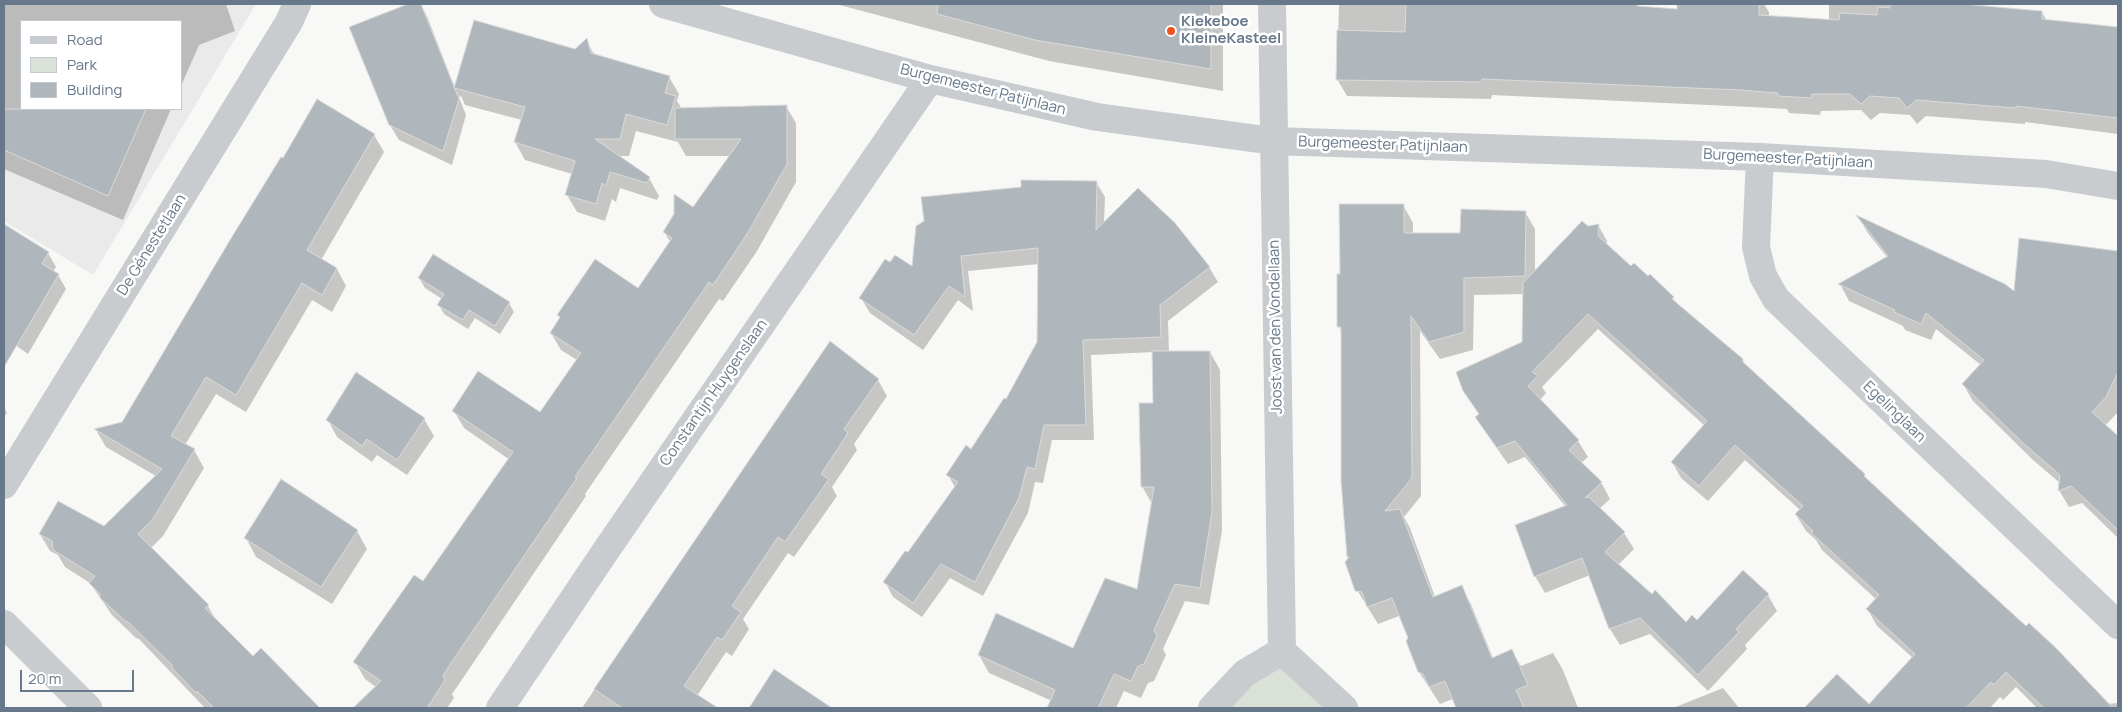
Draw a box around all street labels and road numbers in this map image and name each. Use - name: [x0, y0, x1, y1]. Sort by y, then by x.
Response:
- street label: Burgemeester Patijnlaan: [898, 61, 1068, 119]
- street label: Burgemeester Patijnlaan: [1298, 133, 1468, 157]
- street label: Burgemeester Patijnlaan: [1703, 146, 1873, 172]
- street label: De Génestetlaan: [114, 191, 190, 299]
- street label: Joost van den Vondellaan: [1265, 240, 1287, 414]
- street label: Constantijn Huygenslaan: [656, 316, 772, 470]
- street label: Egelinglaan: [1859, 378, 1929, 446]

